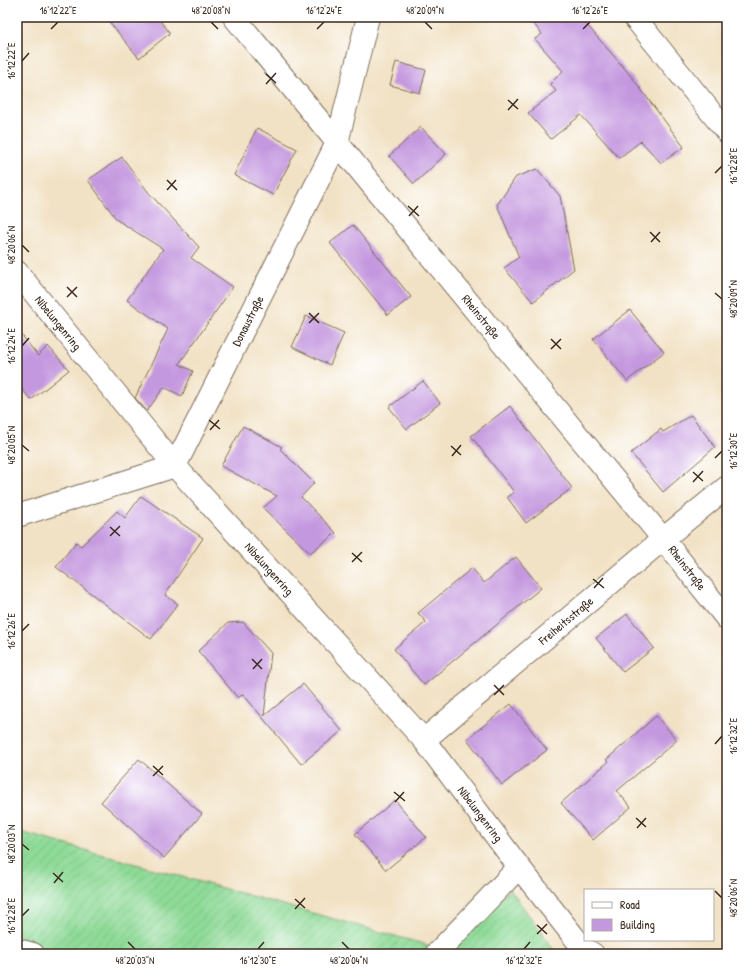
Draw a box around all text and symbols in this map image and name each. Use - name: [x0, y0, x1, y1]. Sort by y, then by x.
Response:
- text: 16°12'22"E: [40, 4, 77, 17]
- text: 48°20'08"N: [192, 4, 230, 17]
- text: 16°12'24"E: [306, 4, 342, 17]
- text: 48°20'09"N: [406, 4, 444, 17]
- text: 16°12'26"E: [572, 4, 609, 17]
- text: 16°12'22"E: [5, 42, 18, 79]
- text: 16°12'28"E: [727, 147, 740, 184]
- text: 48°20'06"N: [5, 226, 18, 264]
- text: 48°20'09"N: [727, 280, 740, 318]
- street label: Rheinstraße: [458, 291, 505, 343]
- street label: Nibelungenring: [31, 292, 86, 354]
- street label: Donaustraße: [228, 292, 268, 349]
- text: 16°12'24"E: [5, 328, 18, 364]
- text: 48°20'05"N: [5, 426, 18, 464]
- text: 16°12'30"E: [727, 432, 740, 469]
- street label: Nibelungenring: [241, 539, 298, 599]
- street label: Rheinstraße: [665, 542, 710, 594]
- street label: Freiheitsstraße: [534, 592, 597, 649]
- text: 16°12'26"E: [5, 612, 18, 649]
- text: 16°12'32"E: [727, 717, 740, 754]
- street label: Nibelungenring: [454, 782, 507, 845]
- text: 48°20'03"N: [5, 825, 18, 863]
- text: 48°20'06"N: [727, 879, 740, 917]
- legend: [584, 889, 714, 941]
- text: Road: [620, 896, 640, 913]
- text: 16°12'28"E: [5, 897, 18, 934]
- text: Building: [620, 916, 655, 933]
- text: 48°20'03"N: [116, 954, 154, 967]
- text: 16°12'30"E: [240, 954, 277, 967]
- text: 48°20'04"N: [330, 954, 368, 967]
- text: 16°12'32"E: [506, 954, 543, 967]

